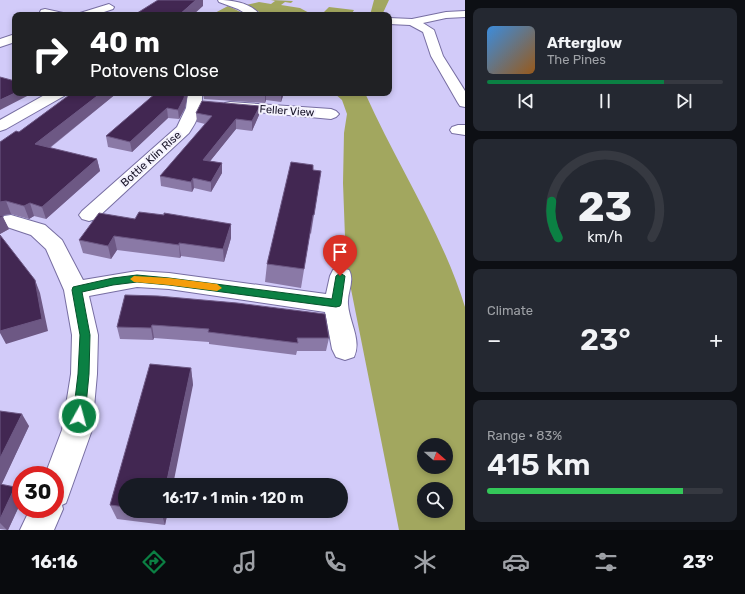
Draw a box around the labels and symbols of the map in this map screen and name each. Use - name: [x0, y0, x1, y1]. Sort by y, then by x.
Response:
- street label: Feller View: [259, 103, 315, 119]
- street label: Bottle Klin Rise: [118, 129, 184, 189]
- pin: [323, 235, 357, 276]
- position arrow: [58, 395, 100, 437]
- north arrow: [417, 438, 453, 474]
- speed limit sign: 30: [12, 466, 64, 518]

